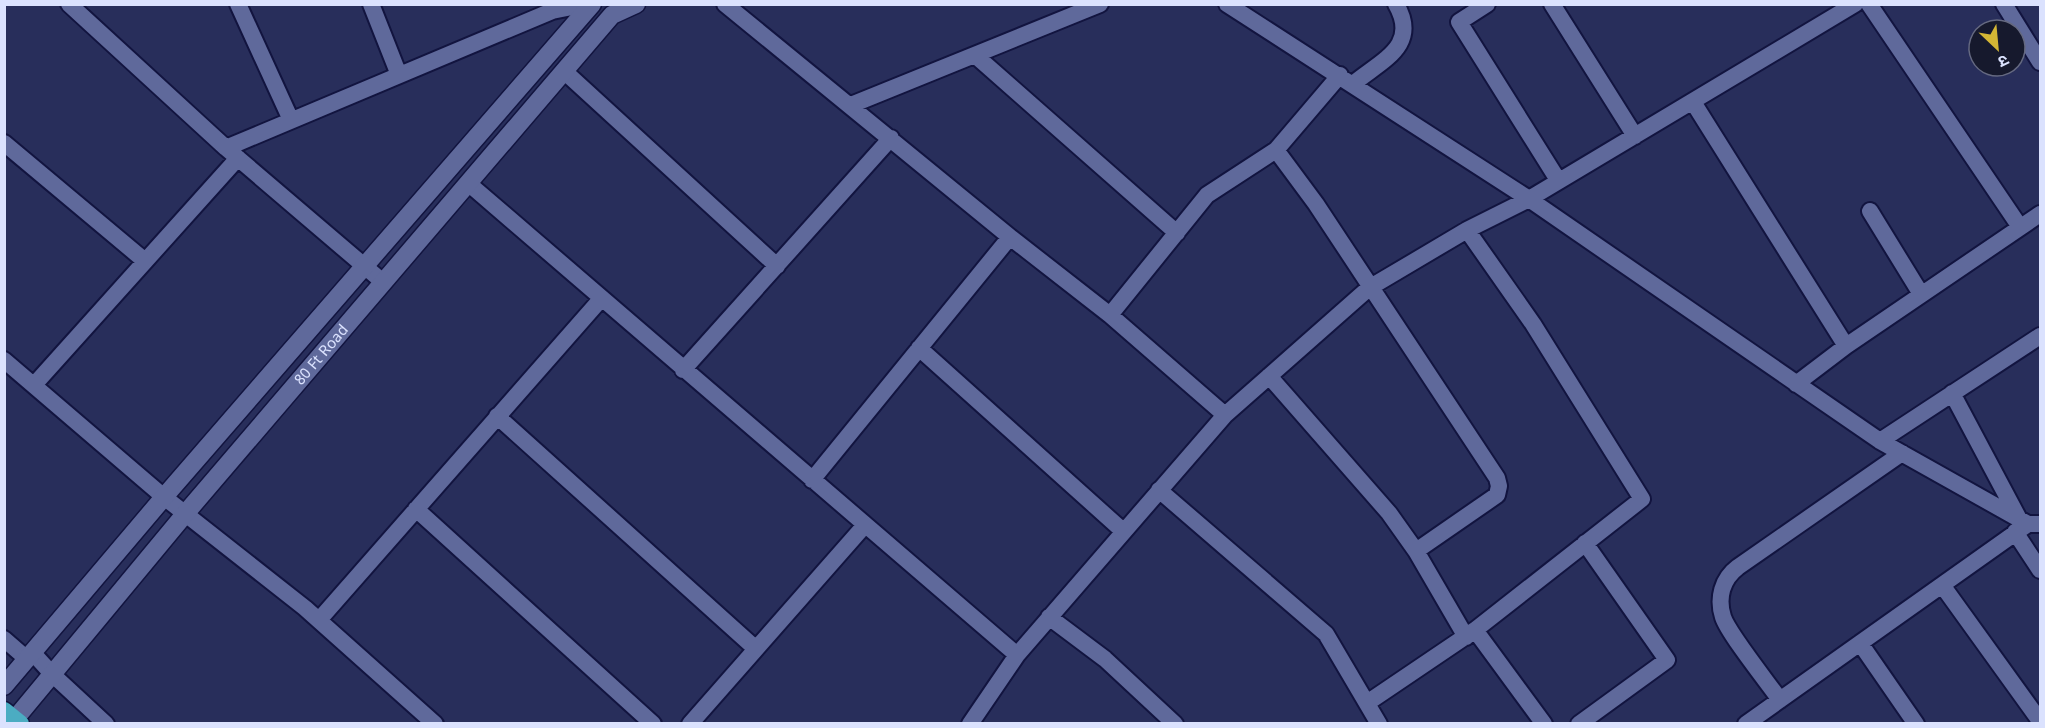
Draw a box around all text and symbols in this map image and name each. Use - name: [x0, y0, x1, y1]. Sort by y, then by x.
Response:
- north arrow: [1967, 18, 2027, 78]
- text: उ: [1993, 48, 2011, 71]
- street label: 80 Ft Road: [291, 322, 354, 390]

